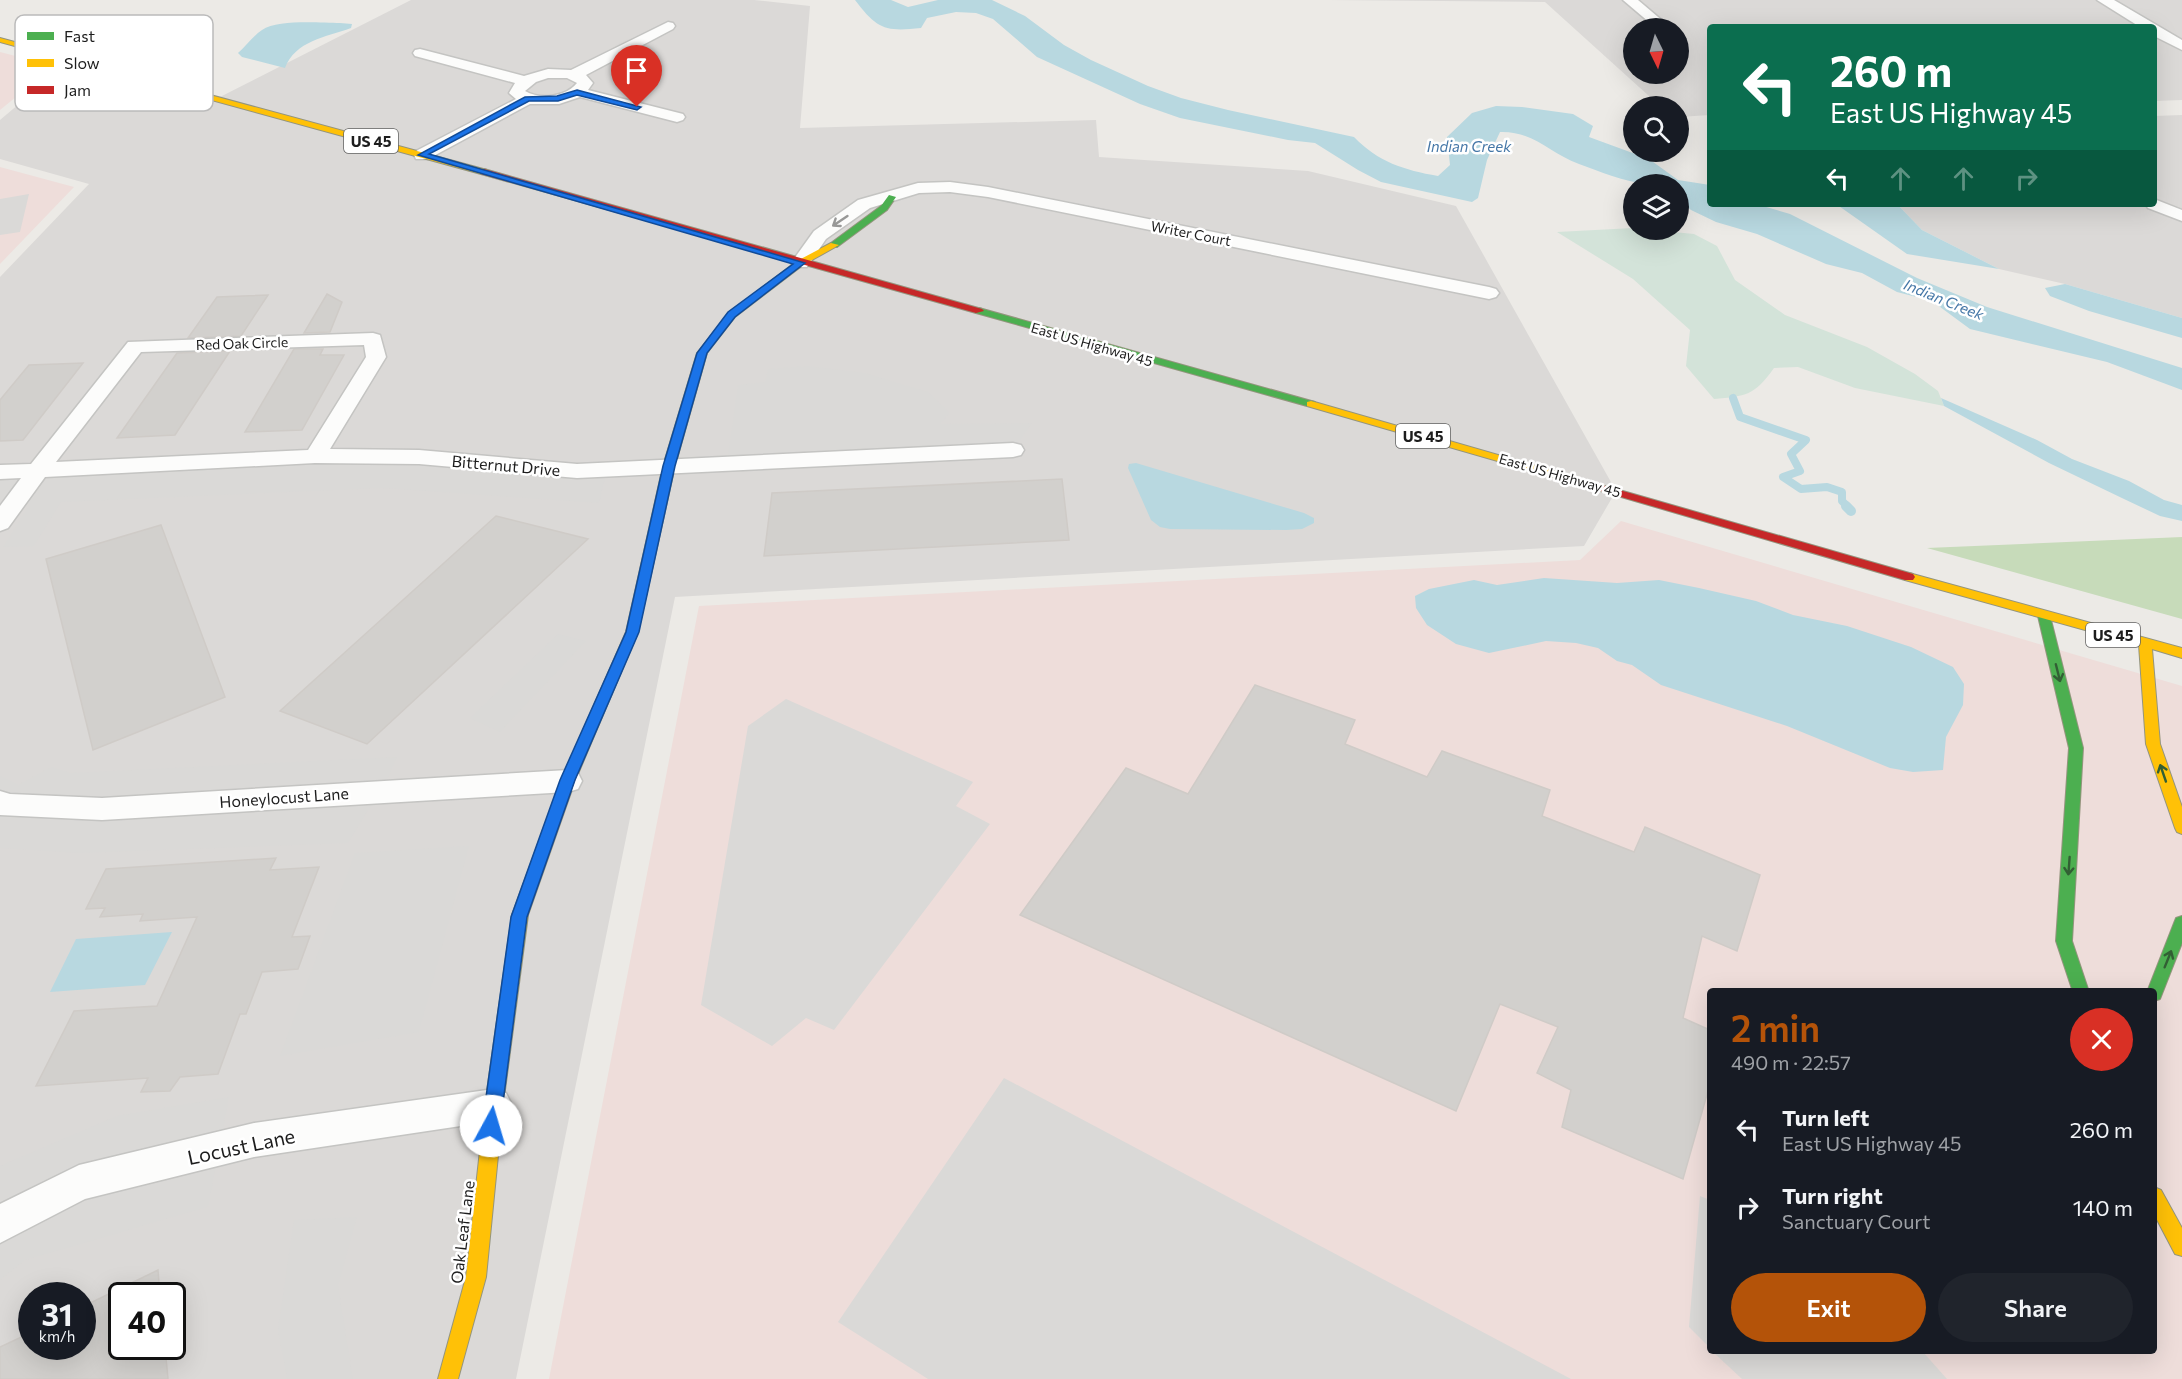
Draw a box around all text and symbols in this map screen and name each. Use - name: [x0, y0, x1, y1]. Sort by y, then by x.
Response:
- legend: [15, 15, 213, 111]
- north arrow: [1623, 18, 1689, 84]
- map controls: [1623, 18, 1689, 240]
- text: Fast: [64, 26, 95, 45]
- text: 260 m: [1830, 44, 1952, 96]
- pin: [611, 45, 662, 107]
- icon: left: [1731, 48, 1809, 126]
- text: Slow: [64, 53, 100, 72]
- icon: arrive: [620, 54, 653, 87]
- text: Jam: [64, 80, 91, 99]
- button: search: [1623, 96, 1689, 162]
- text: East US Highway 45: [1830, 96, 2072, 129]
- road number: US 45: [344, 129, 398, 153]
- water label: Indian Creek: [1427, 137, 1512, 155]
- icon: left: [1821, 162, 1854, 195]
- icon: ahead: [1884, 162, 1917, 195]
- icon: ahead: [1947, 162, 1980, 195]
- icon: right: [2010, 162, 2043, 195]
- button: layers: [1623, 174, 1689, 240]
- one-way arrow: [832, 215, 849, 227]
- street label: Writer Court: [1150, 217, 1233, 249]
- water label: Indian Creek: [1901, 275, 1987, 324]
- street label: East US Highway 45: [1029, 319, 1155, 369]
- street label: Red Oak Circle: [195, 333, 289, 353]
- road number: US 45: [1396, 424, 1450, 448]
- street label: East US Highway 45: [1497, 450, 1623, 500]
- street label: Bitternut Drive: [451, 451, 561, 479]
- road number: US 45: [2086, 623, 2140, 647]
- one-way arrow: [2053, 663, 2065, 682]
- one-way arrow: [2156, 764, 2167, 782]
- street label: Honeylocust Lane: [219, 783, 349, 811]
- one-way arrow: [2063, 855, 2074, 875]
- one-way arrow: [2163, 950, 2174, 968]
- text: 2 min: [1731, 1005, 1820, 1049]
- button: close: [2070, 1008, 2133, 1071]
- text: 490 m · 22:57: [1731, 1050, 1851, 1074]
- position arrow: [459, 1094, 523, 1158]
- text: Turn left: [1782, 1104, 1869, 1131]
- icon: left: [1731, 1113, 1764, 1146]
- text: 260 m: [2070, 1116, 2133, 1143]
- street label: Locust Lane: [185, 1123, 297, 1169]
- text: East US Highway 45: [1782, 1131, 1962, 1155]
- street label: Oak Leaf Lane: [446, 1179, 478, 1285]
- text: Turn right: [1782, 1182, 1883, 1209]
- icon: right: [1731, 1191, 1764, 1224]
- text: 140 m: [2073, 1194, 2133, 1221]
- text: Sanctuary Court: [1782, 1209, 1931, 1233]
- button: Exit: [1731, 1273, 1926, 1342]
- button: Share: [1938, 1273, 2133, 1342]
- speed limit sign: 40: [108, 1282, 186, 1360]
- text: 31: [41, 1295, 73, 1332]
- text: km/h: [39, 1327, 75, 1345]

